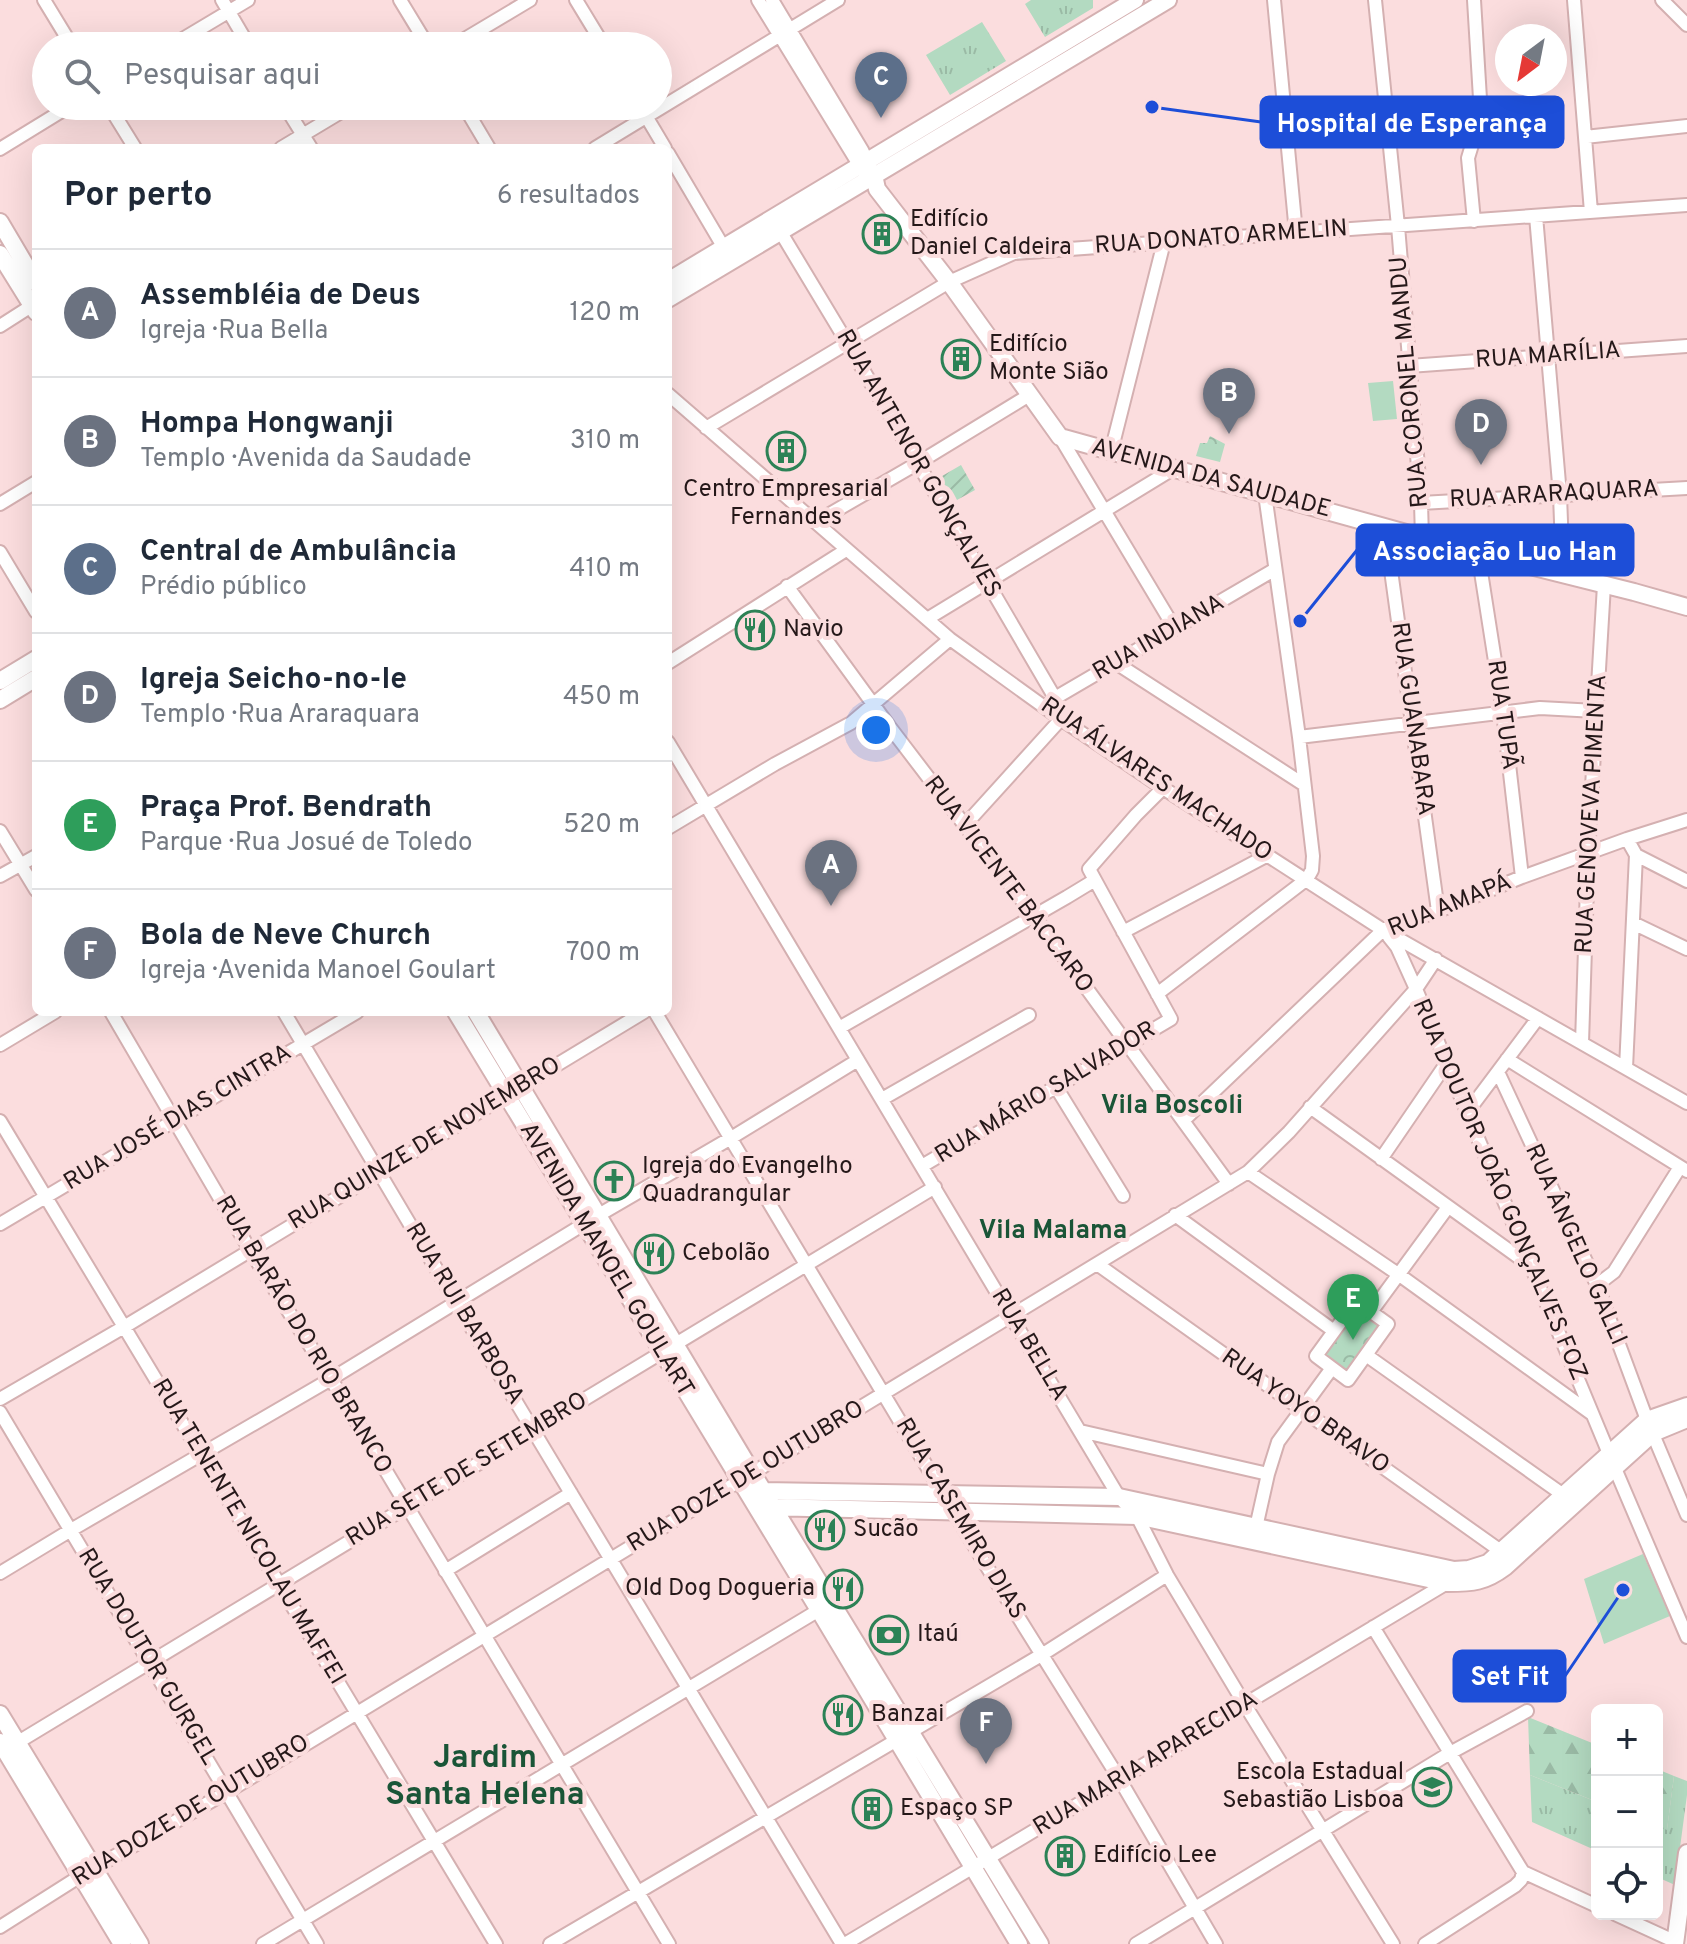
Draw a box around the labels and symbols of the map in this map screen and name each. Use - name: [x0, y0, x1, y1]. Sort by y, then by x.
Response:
- north arrow: [1495, 24, 1567, 96]
- pin: C: [855, 52, 907, 118]
- callout: Hospital de Esperança: [1261, 97, 1563, 147]
- text: Hospital de Esperança: [1277, 109, 1547, 142]
- place label: Edifício Daniel Caldeira: [910, 205, 1072, 263]
- building icon: Edifício Daniel Caldeira: [861, 213, 903, 255]
- street label: RUA DONATO ARMELIN: [1094, 214, 1348, 262]
- street label: RUA CORONEL MANDU: [1384, 255, 1436, 509]
- street label: RUA ANTENOR GONÇALVES: [829, 325, 1007, 603]
- place label: Edifício Monte Sião: [989, 330, 1109, 388]
- street label: RUA MARÍLIA: [1474, 334, 1622, 376]
- building icon: Edifício Monte Sião: [940, 338, 982, 380]
- pin: B: [1203, 368, 1255, 434]
- pin: D: [1455, 399, 1507, 465]
- building icon: Centro Empresarial Fernandes: [765, 430, 807, 472]
- street label: AVENIDA DA SAUDADE: [1088, 433, 1334, 525]
- place label: Centro Empresarial Fernandes: [683, 475, 889, 533]
- street label: RUA ARARAQUARA: [1449, 475, 1659, 515]
- callout: Associação Luo Han: [1357, 525, 1633, 575]
- text: Associação Luo Han: [1373, 537, 1617, 570]
- street label: RUA INDIANA: [1088, 588, 1230, 688]
- restaurant icon: Navio: [734, 609, 776, 651]
- place label: Navio: [783, 615, 844, 645]
- street label: RUA GUANABARA: [1384, 620, 1440, 818]
- street label: RUA TUPÃ: [1479, 658, 1527, 772]
- street label: RUA GENOVEVA PIMENTA: [1570, 674, 1614, 954]
- street label: RUA ÁLVARES MACHADO: [1034, 690, 1279, 869]
- your location: [856, 710, 896, 750]
- street label: RUA VICENTE BACCARO: [917, 771, 1099, 999]
- pin: A: [805, 840, 857, 906]
- street label: RUA AMAPÁ: [1383, 866, 1516, 944]
- street label: RUA DOUTOR JOÃO GONÇALVES FOZ: [1405, 994, 1595, 1385]
- street label: RUA MÁRIO SALVADOR: [929, 1013, 1162, 1171]
- street label: RUA JOSÉ DIAS CINTRA: [58, 1036, 297, 1198]
- street label: RUA QUINZE DE NOVEMBRO: [284, 1051, 566, 1237]
- district label: Vila Boscoli: [1101, 1090, 1243, 1123]
- street label: AVENIDA MANOEL GOULART: [512, 1117, 700, 1403]
- street label: RUA ÂNGELO GALLI: [1517, 1139, 1635, 1350]
- place label: Igreja do Evangelho Quadrangular: [642, 1152, 853, 1210]
- church icon: Igreja do Evangelho Quadrangular: [593, 1160, 635, 1202]
- street label: RUA BARÃO DO RIO BRANCO: [208, 1189, 400, 1480]
- district label: Vila Malama: [979, 1215, 1127, 1248]
- street label: RUA RUI BARBOSA: [398, 1218, 530, 1410]
- restaurant icon: Cebolão: [633, 1233, 675, 1275]
- place label: Cebolão: [682, 1239, 770, 1269]
- pin: E: [1327, 1274, 1379, 1340]
- street label: RUA BELLA: [984, 1283, 1074, 1407]
- street label: RUA YOYO BRAVO: [1215, 1343, 1395, 1481]
- street label: RUA TENENTE NICOLAU MAFFEI: [145, 1374, 351, 1690]
- street label: RUA SETE DE SETEMBRO: [341, 1386, 593, 1554]
- street label: RUA DOZE DE OUTUBRO: [622, 1394, 870, 1560]
- street label: RUA CASEMIRO DIAS: [888, 1413, 1032, 1625]
- restaurant icon: Sucão: [804, 1509, 846, 1551]
- place label: Sucão: [853, 1515, 919, 1545]
- street label: RUA DOUTOR GURGEL: [70, 1543, 224, 1771]
- restaurant icon: Old Dog Dogueria: [822, 1568, 864, 1610]
- place label: Old Dog Dogueria: [625, 1574, 815, 1604]
- bank icon: Itaú: [868, 1614, 910, 1656]
- place label: Itaú: [917, 1620, 959, 1650]
- callout: Set Fit: [1454, 1651, 1565, 1701]
- text: Set Fit: [1470, 1662, 1550, 1695]
- street label: RUA MARIA APARECIDA: [1028, 1685, 1264, 1843]
- restaurant icon: Banzai: [822, 1694, 864, 1736]
- pin: F: [960, 1698, 1012, 1764]
- place label: Banzai: [871, 1700, 944, 1730]
- street label: RUA DOZE DE OUTUBRO: [67, 1728, 315, 1894]
- district label: Jardim Santa Helena: [385, 1739, 585, 1816]
- place label: Escola Estadual Sebastião Lisboa: [1222, 1758, 1404, 1816]
- school or university icon: Escola Estadual Sebastião Lisboa: [1411, 1766, 1453, 1808]
- building icon: Espaço SP: [851, 1788, 893, 1830]
- place label: Espaço SP: [900, 1794, 1013, 1824]
- building icon: Edifício Lee: [1044, 1835, 1086, 1877]
- place label: Edifício Lee: [1093, 1841, 1217, 1871]

